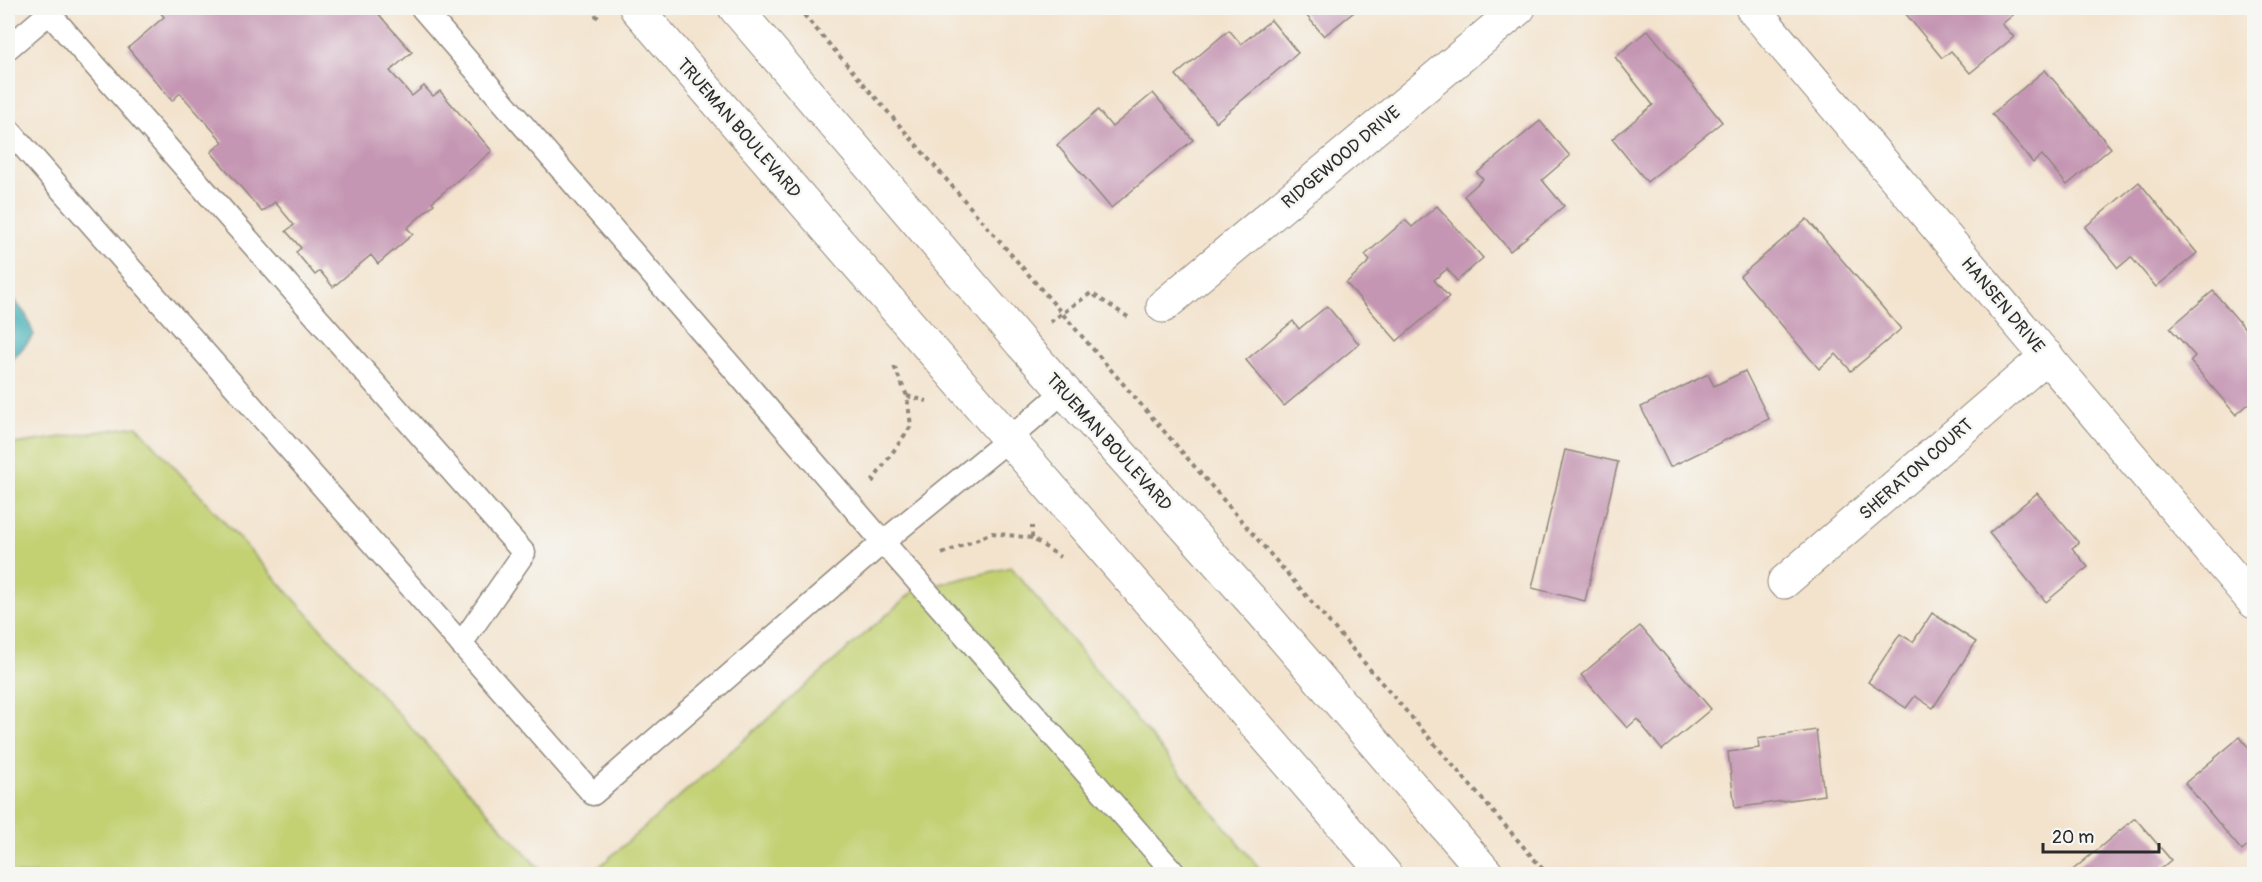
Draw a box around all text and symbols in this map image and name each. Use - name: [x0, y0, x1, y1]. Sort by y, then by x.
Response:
- street label: TRUEMAN BOULEVARD: [671, 54, 806, 203]
- street label: RIDGEWOOD DRIVE: [1277, 101, 1406, 214]
- street label: HANSEN DRIVE: [1956, 253, 2050, 358]
- street label: TRUEMAN BOULEVARD: [1040, 368, 1177, 516]
- street label: SHERATON COURT: [1855, 414, 1978, 525]
- scale bar: [2043, 816, 2158, 854]
- text: 20 m: [2052, 826, 2094, 849]

